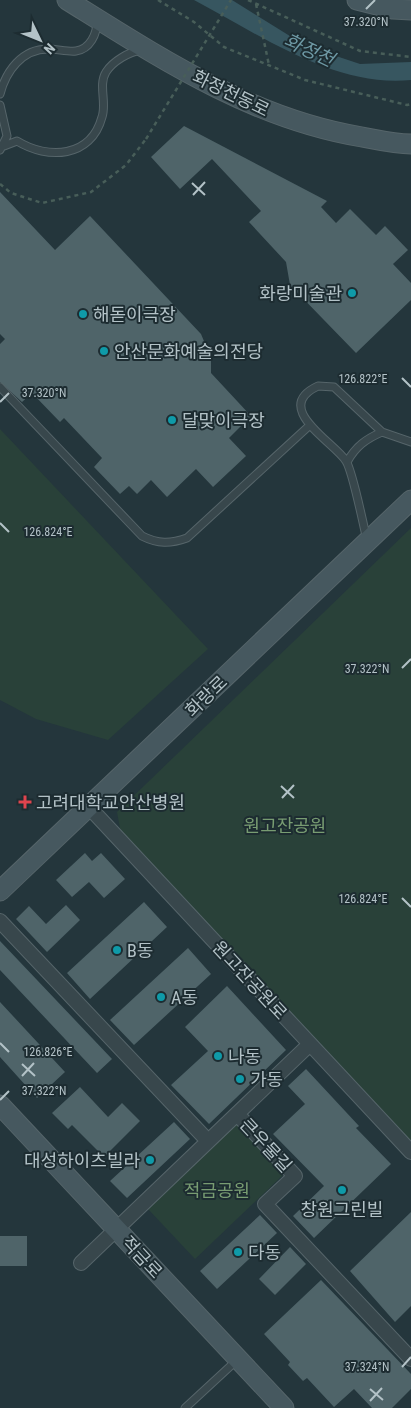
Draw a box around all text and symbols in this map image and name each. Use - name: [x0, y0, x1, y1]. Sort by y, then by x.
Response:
- north arrow: [15, 15, 65, 65]
- text: 37.320°N: [344, 15, 388, 29]
- water label: 화정천: [280, 28, 339, 72]
- text: N: [41, 40, 58, 57]
- street label: 화정천동로: [189, 65, 273, 121]
- place label: 화랑미술관: [259, 283, 342, 304]
- marker: 화랑미술관: [346, 287, 358, 299]
- place label: 해돋이극장: [93, 304, 176, 325]
- marker: 해돋이극장: [77, 308, 89, 320]
- place label: 안산문화예술의전당: [114, 341, 263, 362]
- marker: 안산문화예술의전당: [98, 345, 110, 357]
- text: 126.822°E: [338, 372, 388, 386]
- text: 37.320°N: [22, 386, 66, 400]
- place label: 달맞이극장: [182, 410, 265, 431]
- marker: 달맞이극장: [166, 414, 178, 426]
- text: 126.824°E: [23, 525, 73, 539]
- text: 37.322°N: [345, 662, 389, 676]
- street label: 화랑로: [181, 671, 231, 721]
- place label: 고려대학교안산병원: [36, 792, 185, 813]
- marker: 고려대학교안산병원: [18, 795, 32, 809]
- park label: 원고잔공원: [244, 815, 326, 836]
- text: 126.824°E: [338, 892, 388, 906]
- street label: 원고잔공원로: [208, 937, 292, 1023]
- place label: B동: [127, 940, 153, 961]
- marker: B동: [111, 944, 123, 956]
- place label: A동: [171, 987, 198, 1008]
- marker: A동: [155, 991, 167, 1003]
- text: 126.826°E: [23, 1045, 73, 1059]
- place label: 나동: [228, 1046, 261, 1067]
- marker: 나동: [212, 1050, 224, 1062]
- place label: 가동: [250, 1069, 283, 1090]
- marker: 가동: [234, 1073, 246, 1085]
- text: 37.322°N: [22, 1084, 66, 1098]
- street label: 큰우물길: [236, 1114, 296, 1176]
- place label: 대성하이츠빌라: [24, 1150, 140, 1171]
- marker: 대성하이츠빌라: [144, 1154, 156, 1166]
- park label: 적금공원: [184, 1180, 250, 1201]
- marker: 창원그린빌: [336, 1184, 348, 1196]
- place label: 창원그린빌: [301, 1199, 383, 1220]
- street label: 적금로: [117, 1232, 167, 1282]
- place label: 다동: [248, 1242, 281, 1263]
- marker: 다동: [232, 1246, 244, 1258]
- text: 37.324°N: [345, 1360, 389, 1374]

